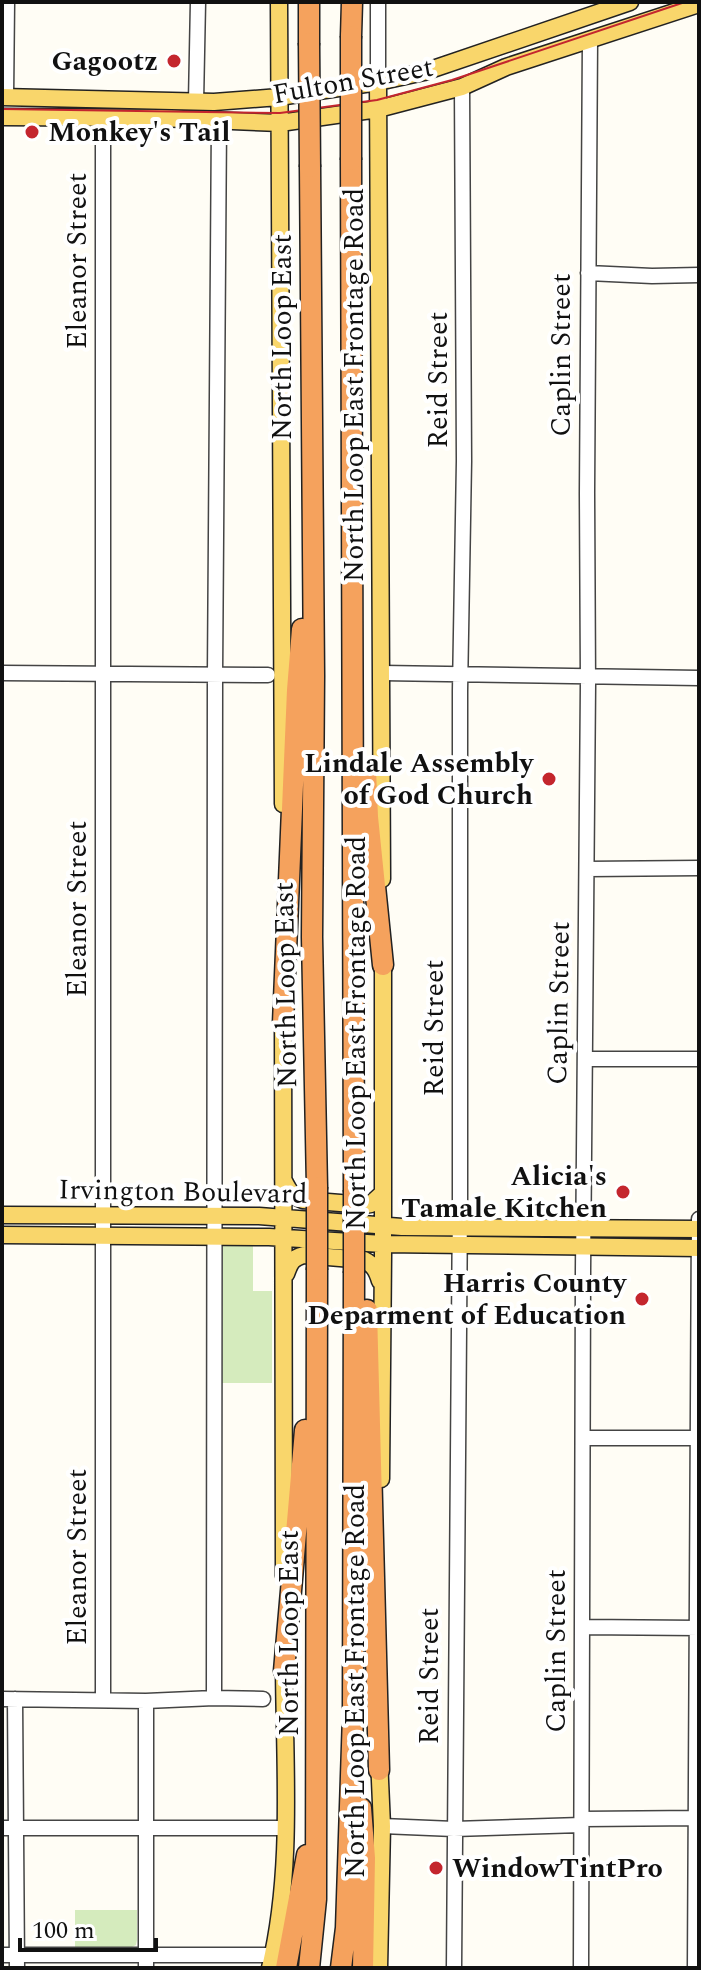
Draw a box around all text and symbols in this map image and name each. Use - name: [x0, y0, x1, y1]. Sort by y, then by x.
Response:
- place label: Gagootz: [51, 40, 158, 83]
- street label: Fulton Street: [269, 46, 437, 116]
- marker: Gagootz: [165, 52, 183, 70]
- place label: Monkey's Tail: [48, 111, 230, 154]
- marker: Monkey's Tail: [23, 123, 41, 141]
- street label: Eleanor Street: [56, 172, 99, 349]
- street label: North Loop East Frontage Road: [333, 188, 376, 582]
- street label: North Loop East: [261, 234, 304, 440]
- street label: Caplin Street: [540, 273, 583, 437]
- street label: Reid Street: [417, 311, 460, 448]
- place label: Lindale Assembly of God Church: [304, 742, 535, 817]
- marker: Lindale Assembly of God Church: [540, 770, 558, 788]
- street label: Eleanor Street: [56, 820, 99, 997]
- street label: North Loop East Frontage Road: [335, 836, 378, 1230]
- street label: North Loop East: [263, 881, 309, 1089]
- street label: Caplin Street: [536, 921, 582, 1085]
- street label: Reid Street: [413, 959, 456, 1096]
- place label: Alicia's Tamale Kitchen: [401, 1155, 607, 1230]
- street label: Irvington Boulevard: [58, 1168, 308, 1216]
- marker: Alicia's Tamale Kitchen: [614, 1183, 632, 1201]
- place label: Harris County Deparment of Education: [307, 1262, 628, 1337]
- marker: Harris County Deparment of Education: [633, 1290, 651, 1308]
- street label: Eleanor Street: [56, 1468, 99, 1645]
- street label: North Loop East Frontage Road: [334, 1484, 377, 1878]
- street label: North Loop East: [268, 1530, 311, 1736]
- street label: Caplin Street: [535, 1569, 578, 1733]
- street label: Reid Street: [408, 1607, 451, 1744]
- place label: WindowTintPro: [452, 1847, 663, 1890]
- marker: WindowTintPro: [427, 1859, 445, 1877]
- scale bar: [20, 1902, 156, 1952]
- text: 100 m: [32, 1913, 95, 1949]

